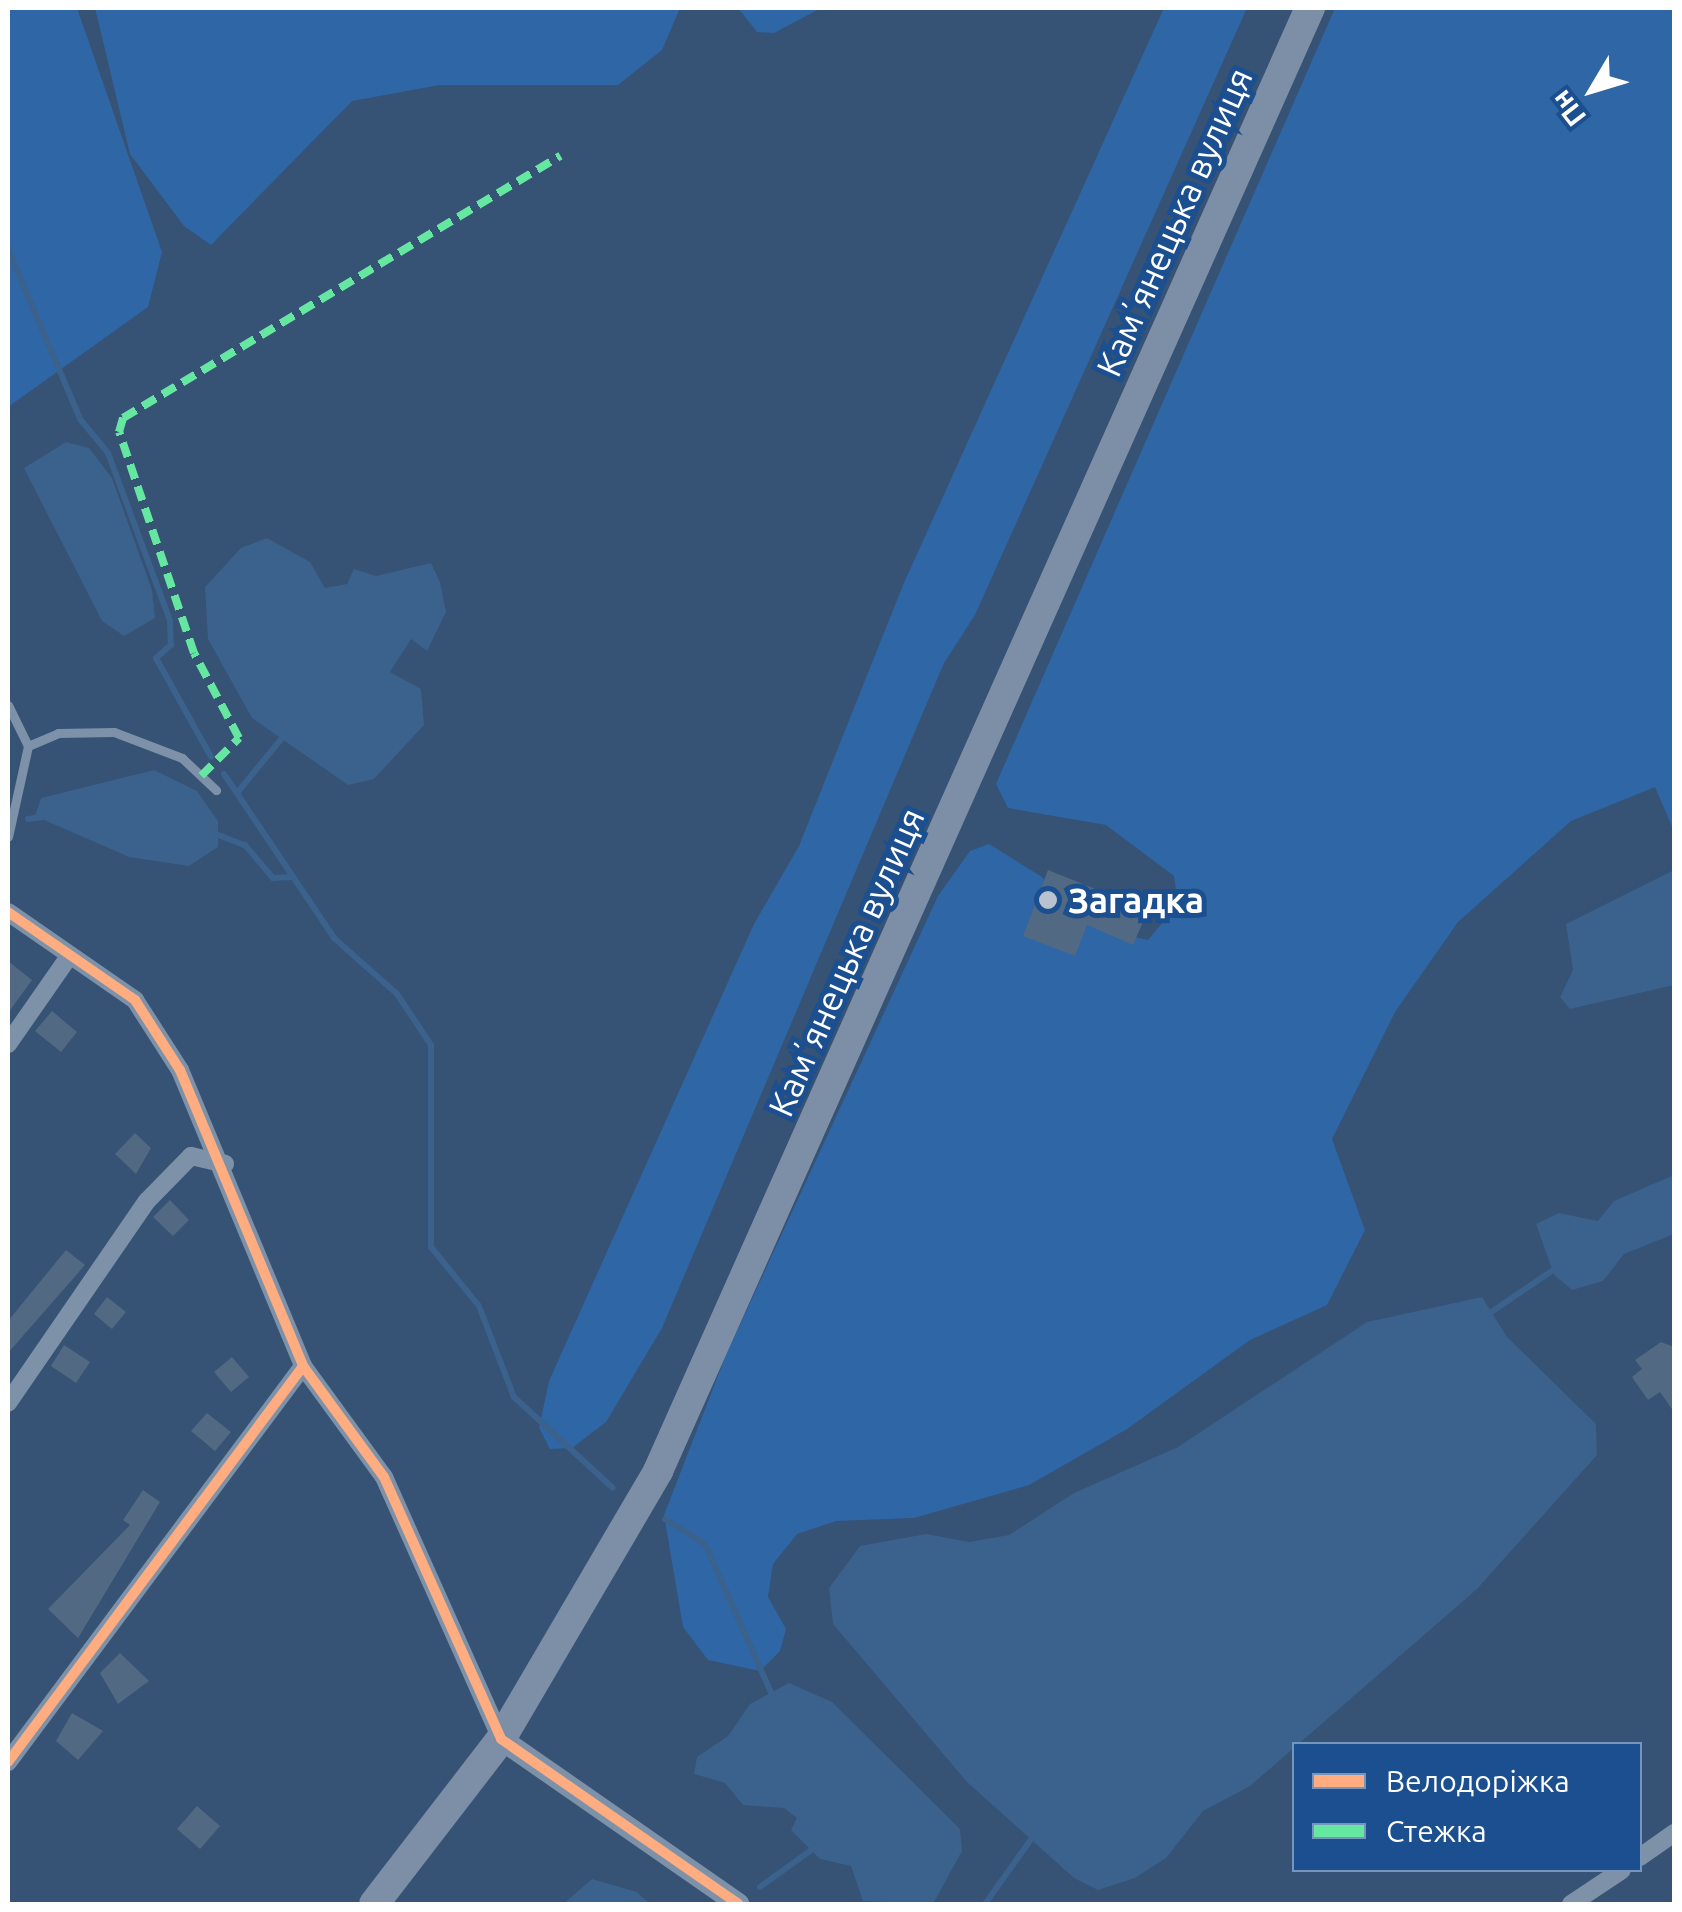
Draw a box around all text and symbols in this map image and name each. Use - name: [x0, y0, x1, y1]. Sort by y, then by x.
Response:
- north arrow: [1542, 40, 1642, 140]
- street label: Камʼянецька вулиця: [1087, 61, 1261, 383]
- text: Пн: [1544, 85, 1591, 133]
- street label: Камʼянецька вулиця: [759, 801, 933, 1123]
- place label: Загадка: [1068, 879, 1204, 921]
- marker: Загадка: [1037, 889, 1059, 911]
- legend: [1292, 1742, 1642, 1872]
- text: Велодоріжка: [1386, 1764, 1570, 1798]
- text: Стежка: [1386, 1814, 1487, 1848]

